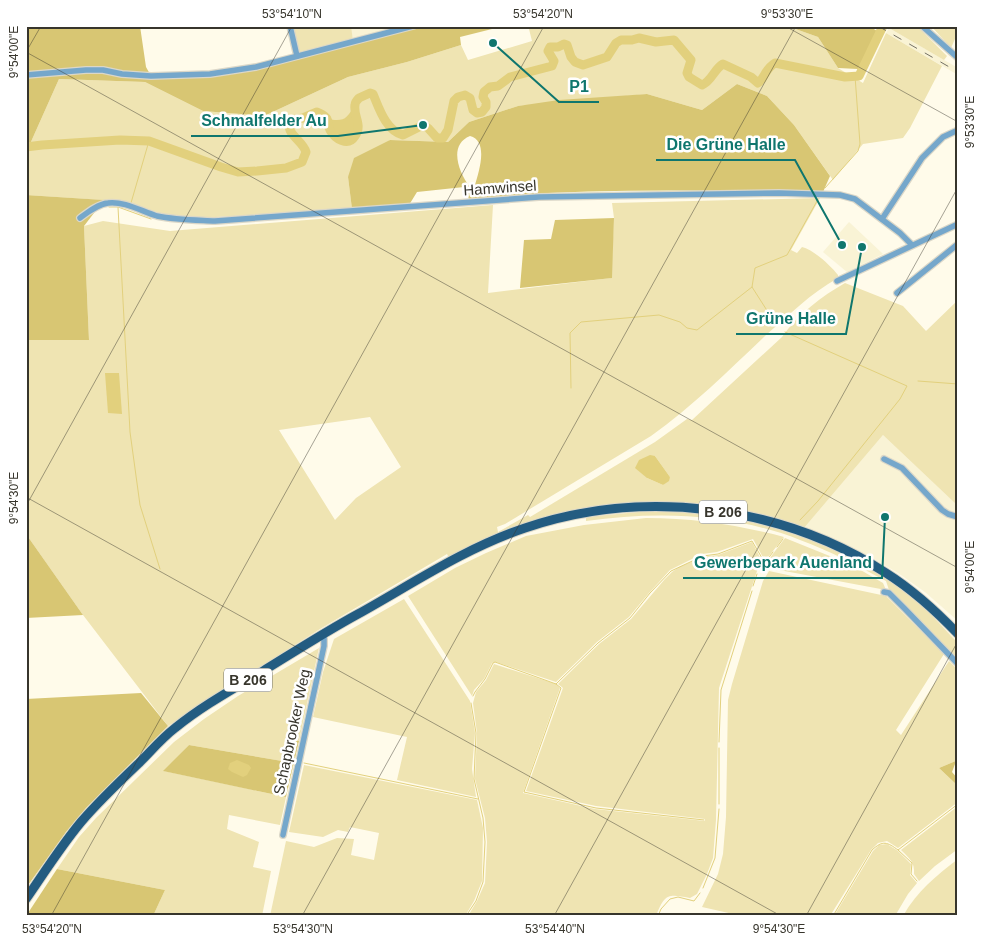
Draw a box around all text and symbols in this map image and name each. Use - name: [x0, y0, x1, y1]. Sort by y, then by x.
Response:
- text: 53°54'10"N: [262, 7, 322, 21]
- text: 53°54'20"N: [513, 7, 573, 21]
- text: 9°53'30"E: [761, 7, 813, 21]
- text: 9°54'00"E: [7, 26, 21, 78]
- callout: P1: [559, 71, 599, 102]
- text: P1: [569, 78, 589, 95]
- text: 9°53'30"E: [963, 96, 977, 148]
- callout: Schmalfelder Au: [191, 105, 338, 136]
- text: Schmalfelder Au: [201, 112, 327, 129]
- callout: Die Grüne Halle: [656, 129, 795, 160]
- text: Die Grüne Halle: [666, 136, 786, 153]
- street label: Hamwinsel: [463, 176, 537, 199]
- callout: Grüne Halle: [736, 303, 846, 334]
- text: Grüne Halle: [746, 310, 836, 327]
- text: 9°54'30"E: [7, 472, 21, 524]
- road number: B 206: [699, 501, 747, 524]
- text: 9°54'00"E: [963, 541, 977, 593]
- callout: Gewerbepark Auenland: [683, 547, 882, 578]
- text: Gewerbepark Auenland: [694, 554, 872, 571]
- street label: Schapbrooker Weg: [270, 667, 313, 796]
- road number: B 206: [224, 668, 272, 692]
- text: 53°54'20"N: [22, 922, 82, 936]
- text: 53°54'30"N: [273, 922, 333, 936]
- text: 53°54'40"N: [525, 922, 585, 936]
- text: 9°54'30"E: [753, 922, 805, 936]

